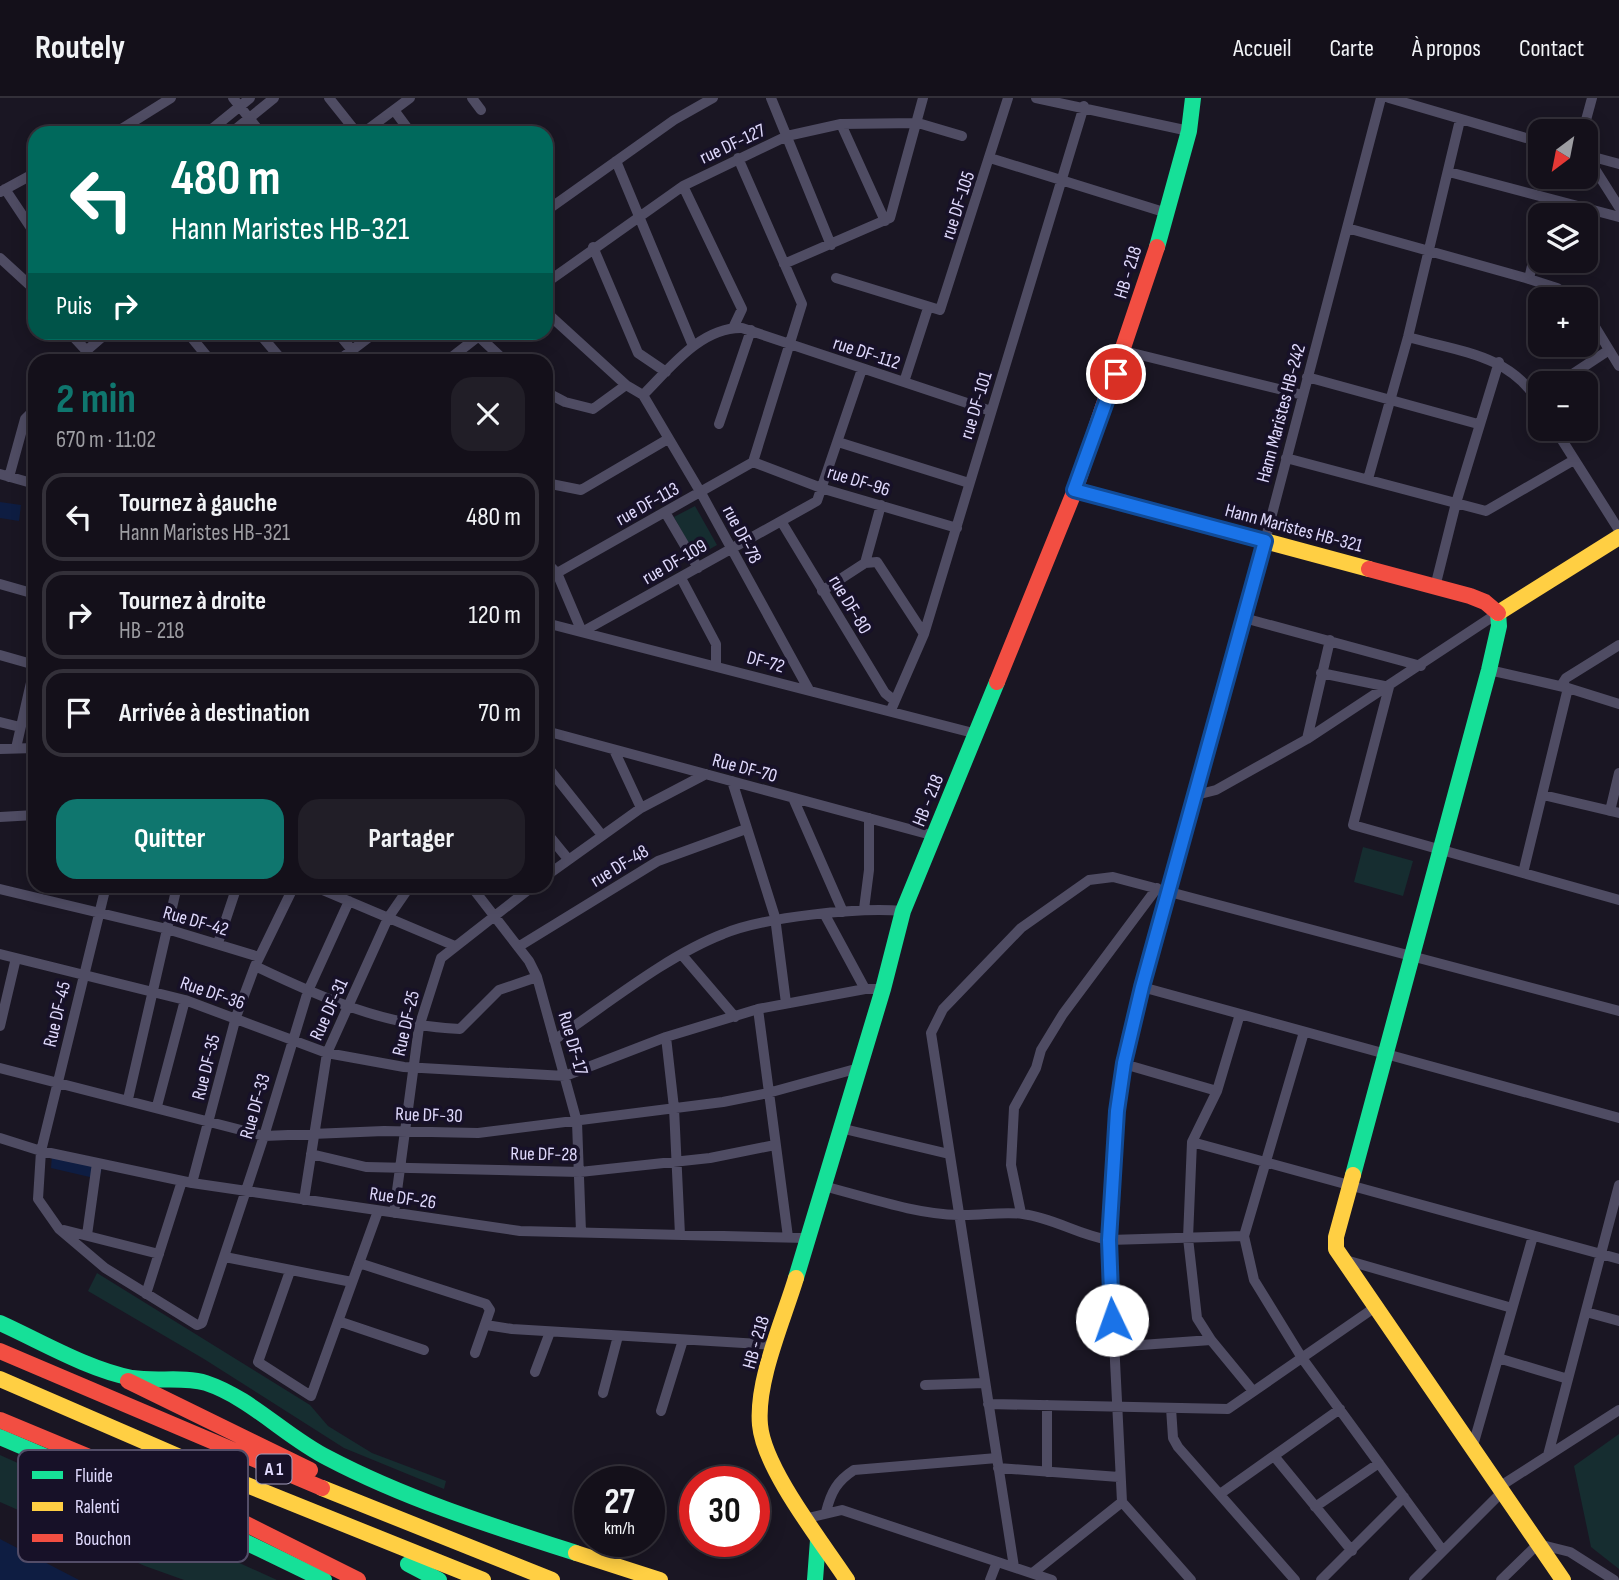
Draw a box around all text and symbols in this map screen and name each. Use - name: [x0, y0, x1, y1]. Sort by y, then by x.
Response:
- text: Routely: [35, 28, 125, 68]
- text: Accueil: [1233, 34, 1292, 63]
- text: Carte: [1330, 34, 1374, 63]
- text: À propos: [1412, 34, 1481, 63]
- text: Contact: [1519, 34, 1584, 63]
- street label: rue DF-127: [696, 119, 770, 170]
- north arrow: [1528, 119, 1598, 189]
- map controls: [1528, 119, 1598, 441]
- text: 480 m: [171, 150, 280, 209]
- icon: left: [56, 154, 147, 245]
- street label: rue DF-105: [937, 168, 980, 242]
- button: layers: [1528, 203, 1598, 273]
- text: Hann Maristes HB-321: [171, 210, 409, 249]
- street label: HB - 218: [1110, 243, 1147, 302]
- icon: right: [106, 287, 144, 325]
- button: +: [1528, 287, 1598, 357]
- text: Puis: [56, 291, 92, 322]
- street label: rue DF-112: [830, 332, 903, 375]
- street label: Hann Maristes HB-242: [1252, 342, 1311, 485]
- pin: [1086, 344, 1146, 404]
- icon: arrive: [1097, 355, 1135, 393]
- street label: rue DF-101: [955, 369, 998, 442]
- button: −: [1528, 371, 1598, 441]
- text: 2 min: [56, 374, 136, 425]
- button: close: [451, 377, 525, 451]
- text: 670 m · 11:02: [56, 426, 156, 454]
- street label: rue DF-96: [824, 461, 893, 502]
- street label: rue DF-113: [612, 478, 683, 531]
- text: Tournez à gauche: [119, 488, 277, 519]
- icon: left: [60, 498, 98, 536]
- street label: Hann Maristes HB-321: [1222, 499, 1365, 558]
- text: 480 m: [466, 502, 521, 533]
- street label: rue DF-78: [717, 502, 767, 568]
- text: Hann Maristes HB-321: [119, 519, 290, 547]
- street label: rue DF-109: [638, 535, 711, 590]
- street label: rue DF-80: [823, 571, 876, 638]
- text: Tournez à droite: [119, 586, 266, 617]
- icon: right: [60, 596, 98, 634]
- text: 120 m: [468, 600, 521, 631]
- text: HB - 218: [119, 617, 184, 645]
- street label: DF-72: [744, 646, 787, 678]
- icon: arrive: [60, 694, 98, 732]
- text: Arrivée à destination: [119, 698, 310, 729]
- text: 70 m: [478, 698, 521, 729]
- street label: Rue DF-70: [710, 749, 780, 788]
- street label: HB - 218: [908, 771, 949, 830]
- button: Quitter: [56, 799, 284, 879]
- button: Partager: [298, 799, 525, 879]
- street label: rue DF-48: [586, 840, 653, 893]
- street label: Rue DF-42: [160, 901, 231, 942]
- street label: Rue DF-36: [177, 972, 248, 1015]
- street label: Rue DF-31: [305, 975, 354, 1044]
- street label: Rue DF-45: [39, 979, 76, 1049]
- street label: Rue DF-25: [388, 988, 425, 1058]
- street label: Rue DF-17: [553, 1009, 593, 1078]
- street label: Rue DF-35: [187, 1032, 226, 1102]
- street label: Rue DF-33: [235, 1071, 276, 1142]
- street label: Rue DF-30: [395, 1103, 463, 1128]
- street label: Rue DF-28: [510, 1142, 578, 1167]
- street label: Rue DF-26: [368, 1182, 438, 1215]
- position arrow: [1075, 1283, 1149, 1357]
- street label: HB - 218: [738, 1313, 775, 1372]
- legend: [18, 1450, 248, 1562]
- road number: A 1: [256, 1454, 292, 1484]
- text: Fluide: [75, 1465, 113, 1488]
- speed limit sign: 30: [679, 1466, 770, 1557]
- text: 27: [604, 1481, 635, 1524]
- text: Ralenti: [75, 1496, 120, 1519]
- text: km/h: [604, 1518, 635, 1539]
- text: Bouchon: [75, 1528, 131, 1551]

